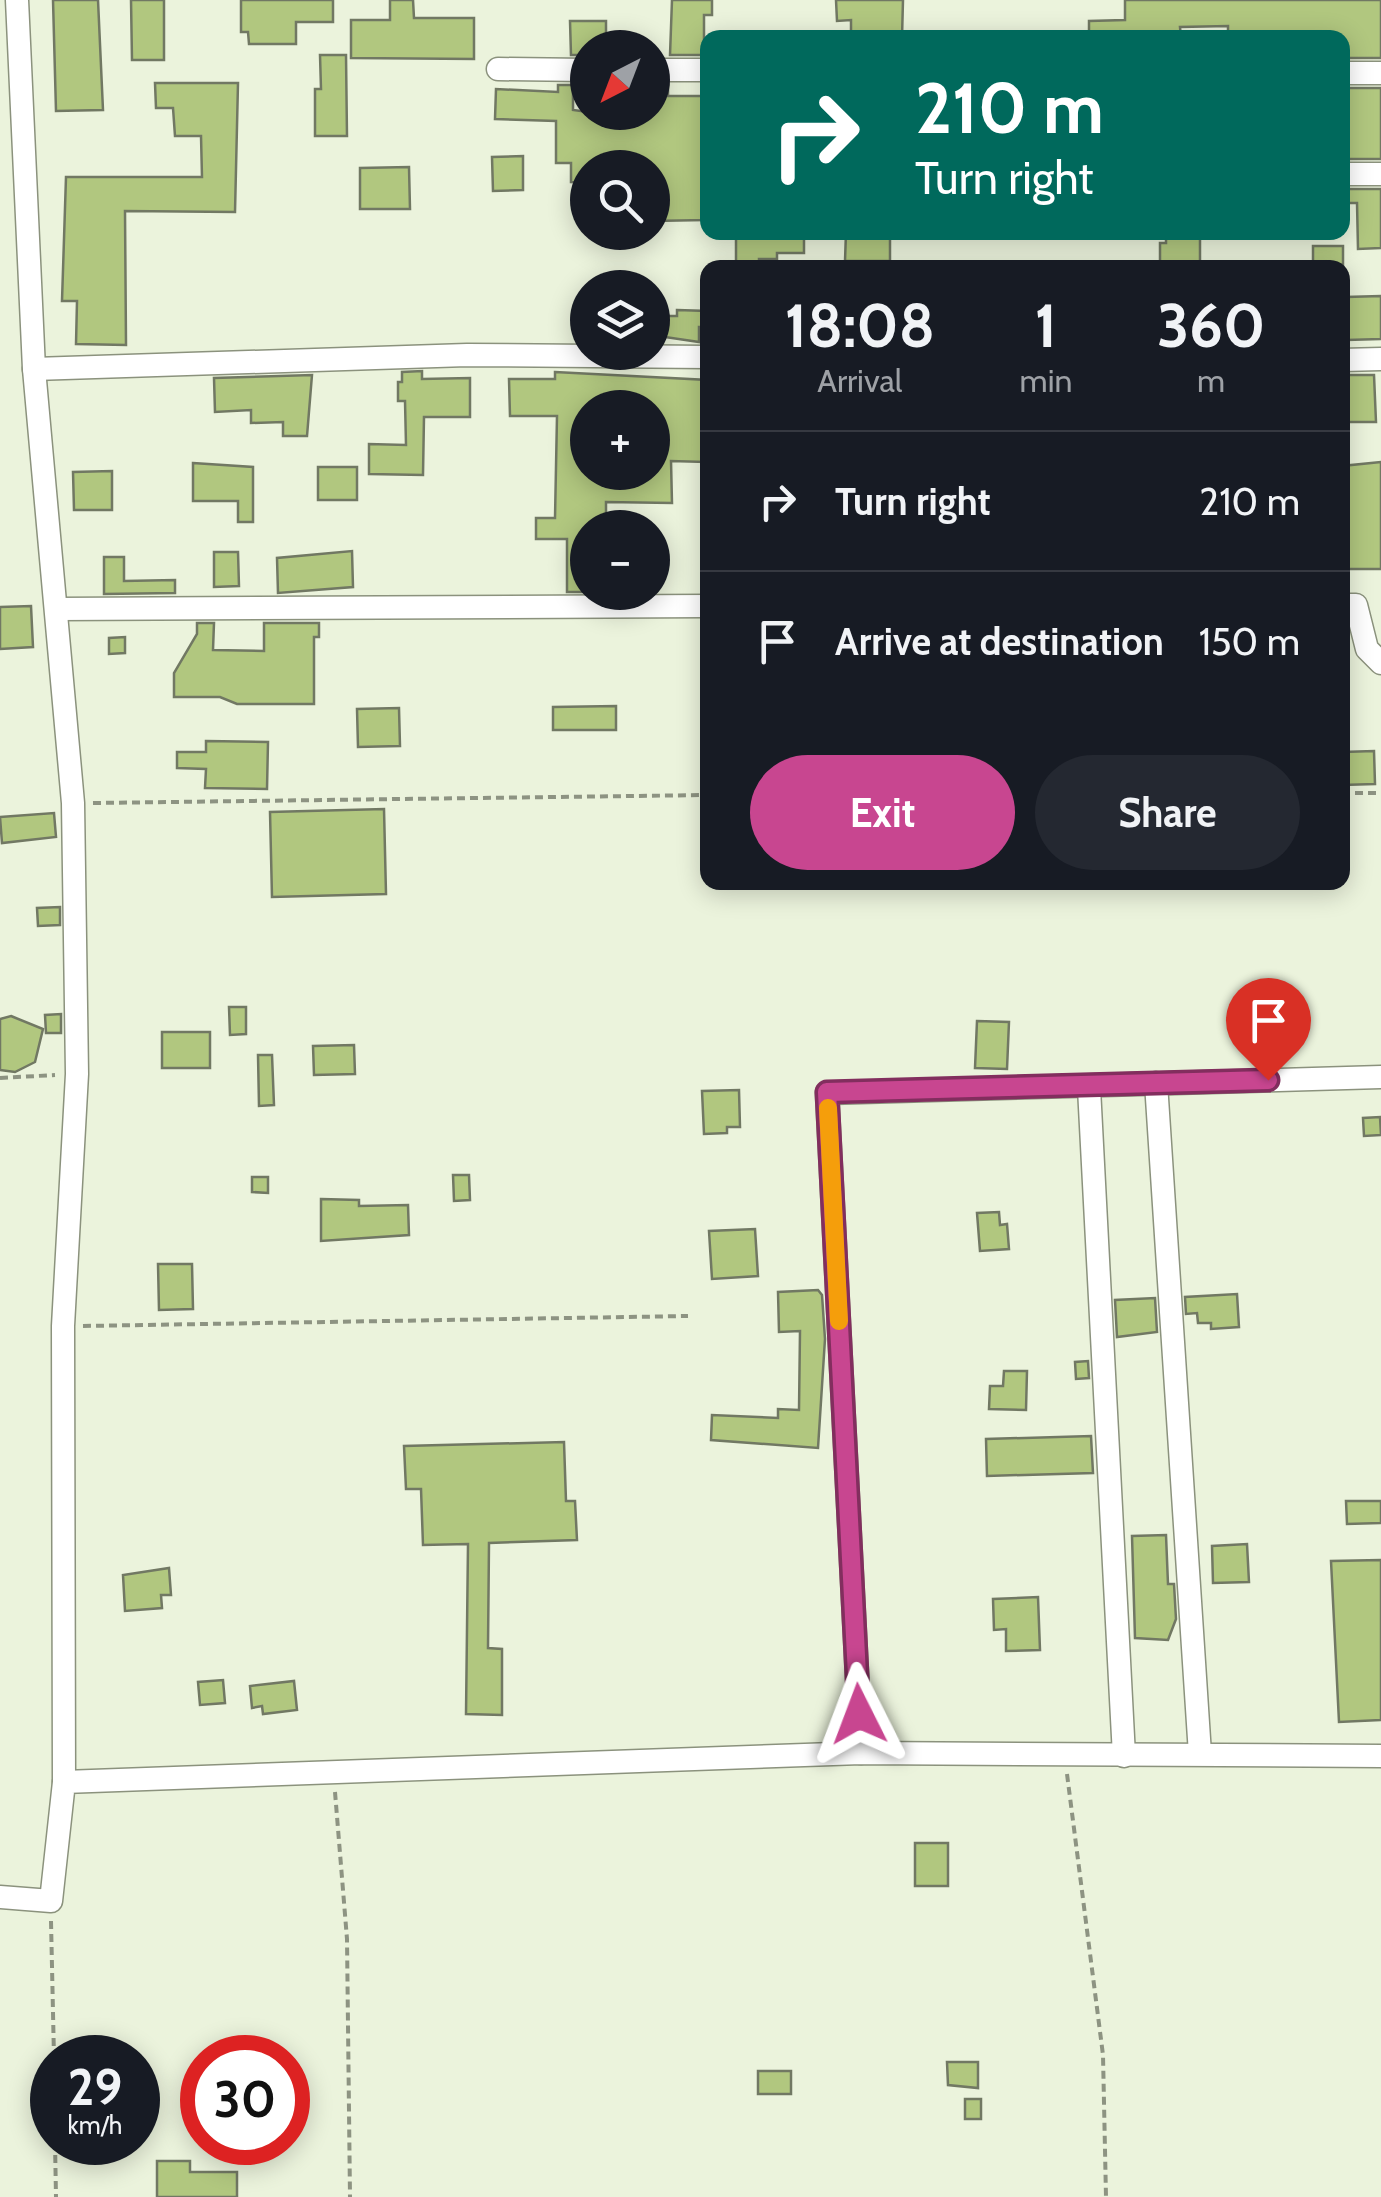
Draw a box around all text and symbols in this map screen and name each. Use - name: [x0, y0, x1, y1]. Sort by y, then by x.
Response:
- north arrow: [570, 30, 670, 130]
- map controls: [570, 30, 670, 610]
- text: 210 m: [915, 65, 1104, 151]
- icon: right: [750, 70, 880, 200]
- button: search: [570, 150, 670, 250]
- text: Turn right: [915, 151, 1094, 205]
- button: layers: [570, 270, 670, 370]
- text: 18:08: [785, 289, 935, 362]
- text: 1: [1035, 289, 1057, 362]
- text: 360: [1157, 289, 1265, 362]
- text: Arrival: [817, 361, 902, 400]
- text: min: [1020, 361, 1072, 400]
- text: m: [1197, 361, 1225, 400]
- button: +: [570, 390, 670, 490]
- icon: right: [750, 474, 805, 529]
- text: Turn right: [835, 478, 991, 525]
- text: 210 m: [1199, 478, 1300, 525]
- button: −: [570, 510, 670, 610]
- icon: arrive: [750, 614, 805, 669]
- text: Arrive at destination: [835, 618, 1164, 665]
- text: 150 m: [1199, 618, 1300, 665]
- button: Exit: [750, 755, 1015, 870]
- button: Share: [1035, 755, 1300, 870]
- pin: [1226, 978, 1311, 1081]
- icon: arrive: [1241, 993, 1296, 1048]
- position arrow: [807, 1662, 911, 1766]
- speed limit sign: 30: [180, 2035, 310, 2165]
- text: 29: [68, 2057, 122, 2118]
- text: km/h: [68, 2110, 122, 2140]

